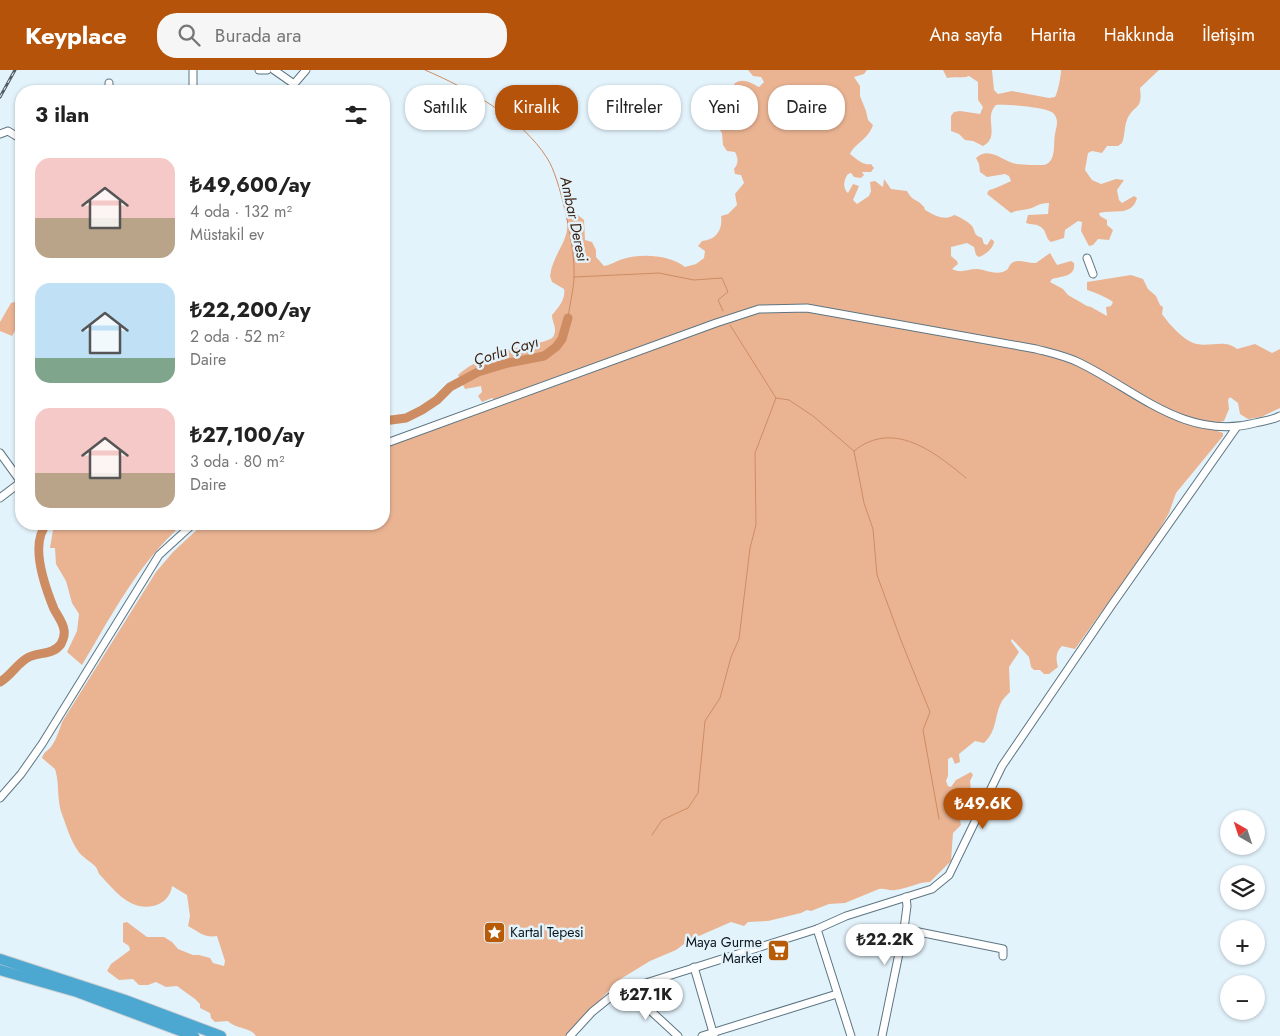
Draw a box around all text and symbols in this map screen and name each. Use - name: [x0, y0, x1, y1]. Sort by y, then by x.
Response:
- search box: [157, 13, 507, 58]
- text: Keyplace: [25, 18, 127, 53]
- icon: search: [175, 21, 203, 49]
- text: Burada ara: [215, 22, 302, 49]
- text: Ana sayfa: [929, 22, 1002, 48]
- text: Harita: [1030, 22, 1076, 48]
- text: Hakkında: [1104, 22, 1174, 48]
- text: İletişim: [1202, 22, 1255, 48]
- chip: Satılık: [405, 85, 485, 130]
- chip: Kiralık: [495, 85, 578, 130]
- chip: Filtreler: [588, 85, 681, 130]
- chip: Yeni: [691, 85, 758, 130]
- chip: Daire: [768, 85, 845, 130]
- text: 3 ilan: [35, 100, 89, 130]
- icon: filters: [342, 101, 370, 129]
- text: ₺49,600/ay: [190, 170, 311, 200]
- water label: Ambar Deresi: [554, 173, 594, 264]
- icon: home: [75, 178, 135, 238]
- text: 4 oda · 132 m²: [190, 200, 292, 223]
- text: Müstakil ev: [190, 223, 264, 246]
- text: ₺22,200/ay: [190, 295, 311, 325]
- icon: home: [75, 303, 135, 363]
- text: 2 oda · 52 m²: [190, 325, 285, 348]
- water label: Çorlu Çayı: [471, 331, 541, 371]
- text: Daire: [190, 348, 226, 371]
- text: ₺27,100/ay: [190, 420, 304, 450]
- icon: home: [75, 428, 135, 488]
- text: 3 oda · 80 m²: [190, 450, 285, 473]
- text: Daire: [190, 473, 226, 496]
- pin: ₺49.6K: [942, 788, 1024, 830]
- text: ₺49.6K: [955, 792, 1011, 815]
- north arrow: [1220, 810, 1265, 855]
- map controls: [1220, 810, 1265, 1020]
- button: layers: [1220, 865, 1265, 910]
- place icon: Kartal Tepesi: [482, 920, 506, 944]
- button: +: [1220, 920, 1265, 965]
- place label: Kartal Tepesi: [510, 922, 584, 942]
- pin: ₺22.2K: [844, 924, 926, 966]
- text: ₺22.2K: [857, 928, 913, 951]
- place label: Maya Gurme Market: [686, 932, 763, 968]
- supermarket icon: Maya Gurme Market: [766, 938, 790, 962]
- button: −: [1220, 975, 1265, 1020]
- pin: ₺27.1K: [605, 978, 687, 1021]
- text: ₺27.1K: [620, 983, 672, 1006]

